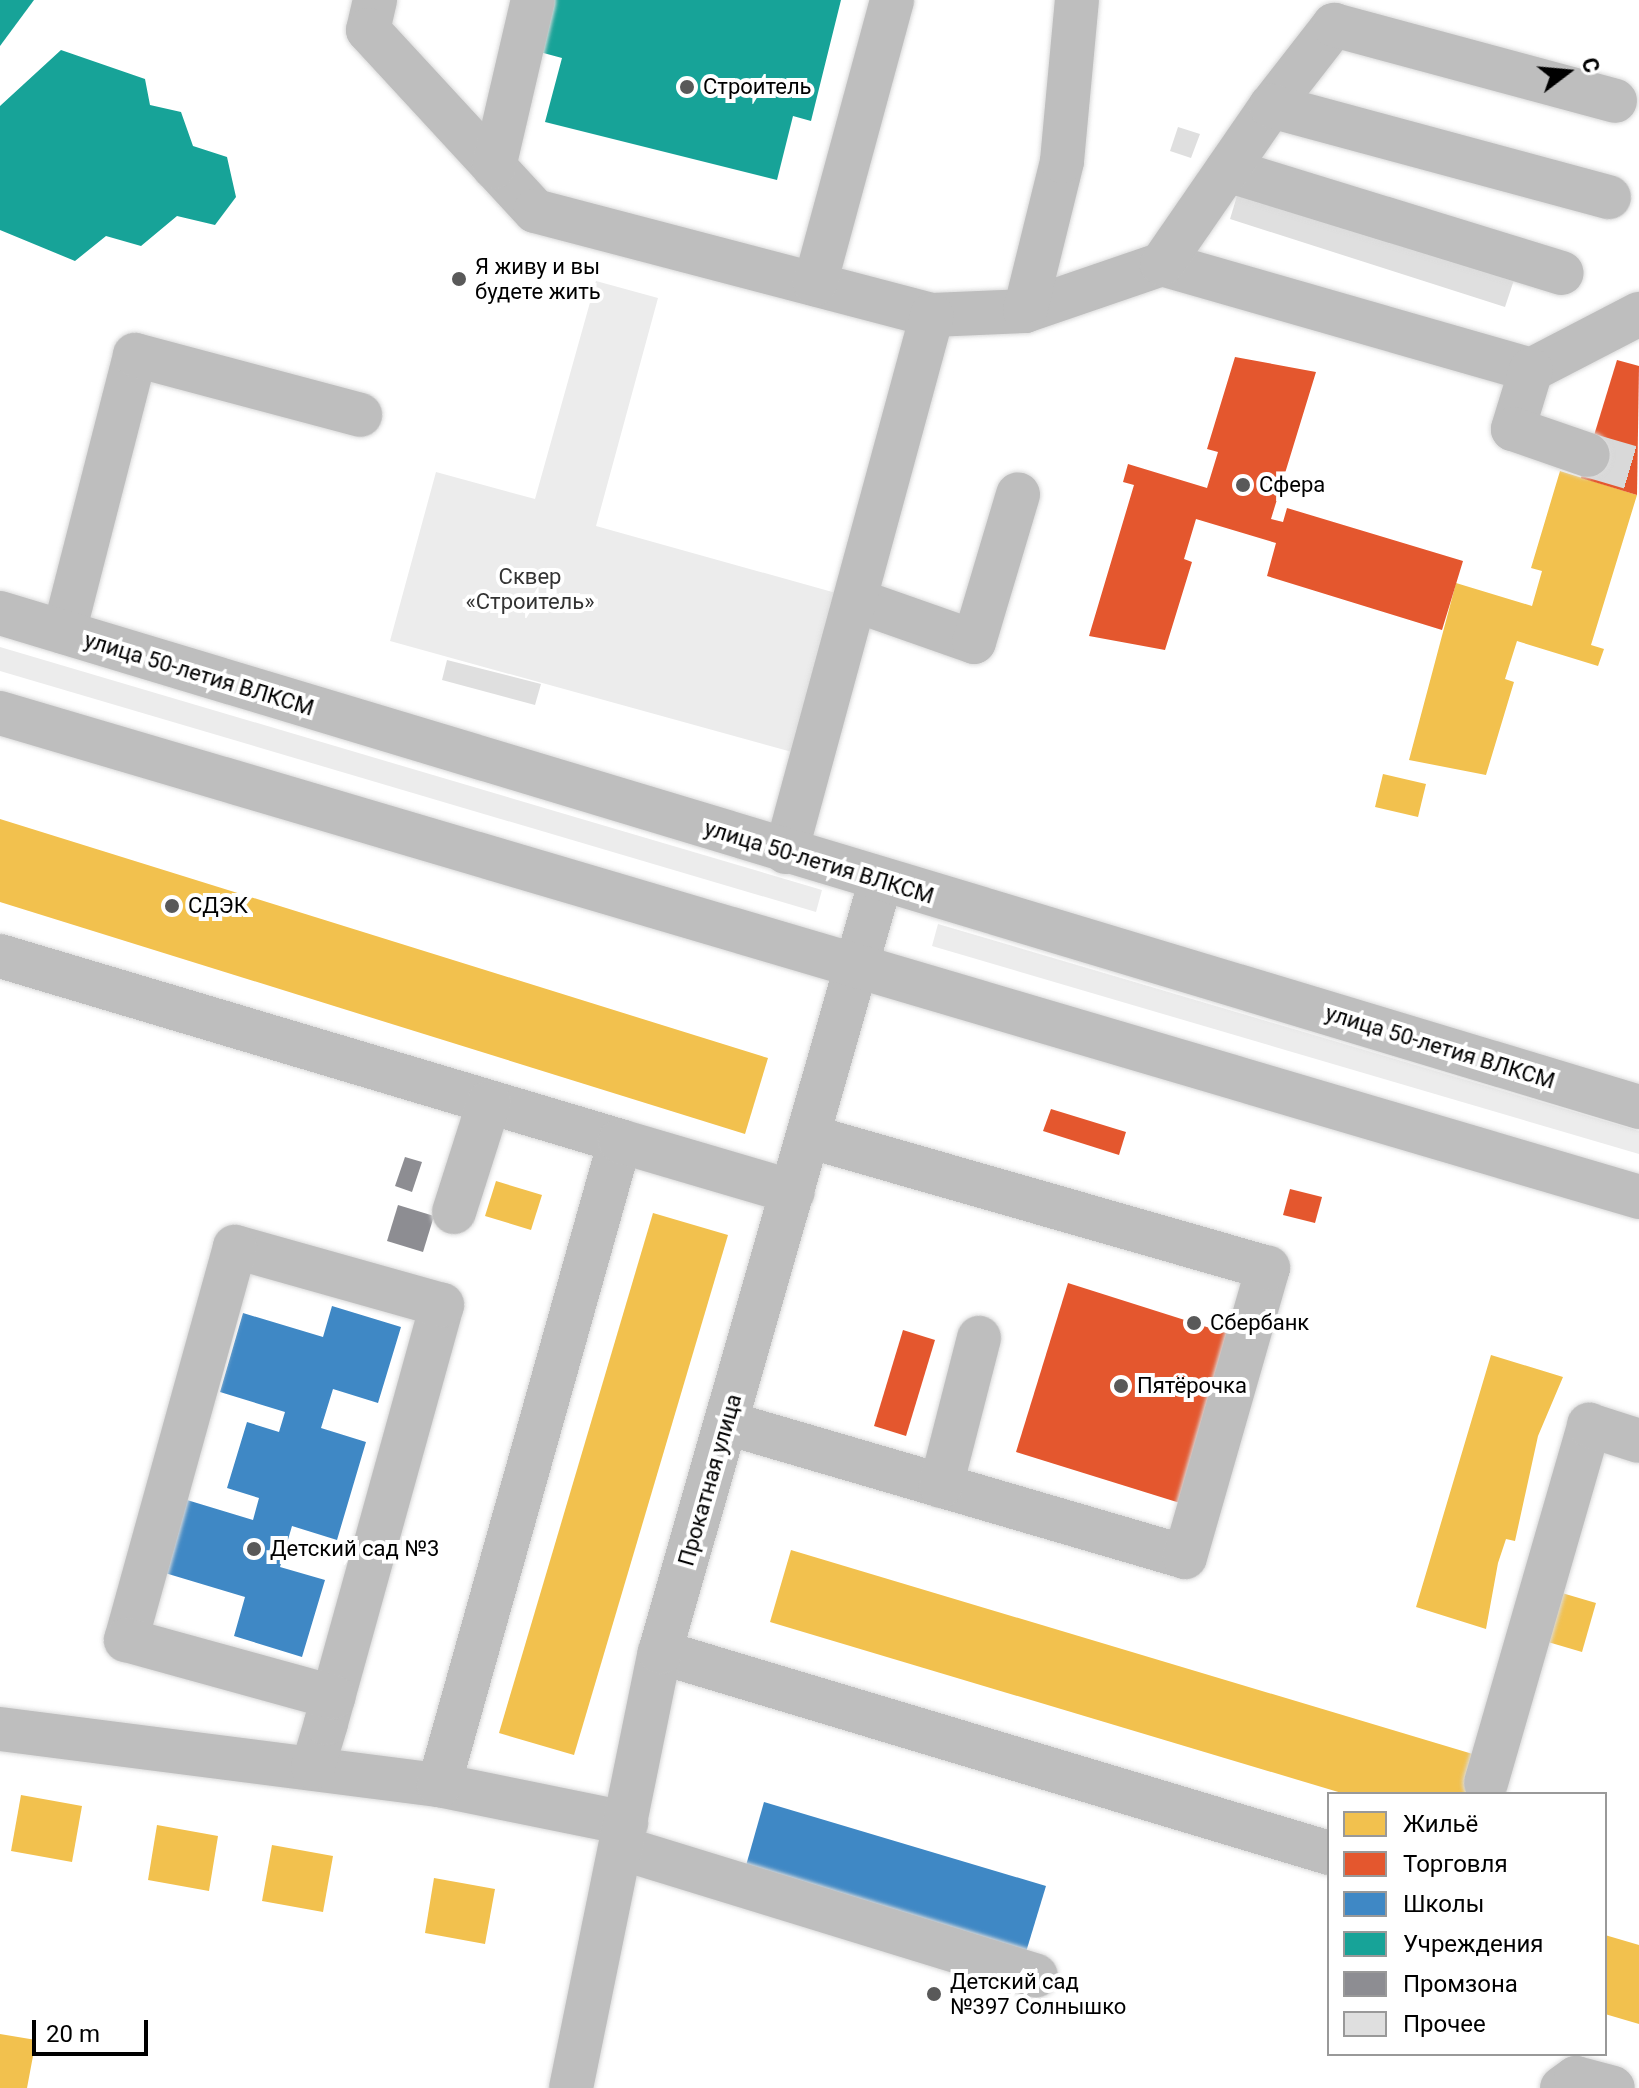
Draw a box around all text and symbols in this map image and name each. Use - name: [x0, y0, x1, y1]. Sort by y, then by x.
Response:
- north arrow: [1527, 32, 1607, 112]
- text: С: [1577, 55, 1605, 76]
- place label: Cтроитель: [703, 74, 812, 100]
- marker: Cтроитель: [678, 78, 696, 96]
- place label: Я живу и вы будете жить: [475, 253, 601, 304]
- marker: Я живу и вы будете жить: [450, 270, 468, 288]
- place label: Сфера: [1259, 472, 1325, 498]
- marker: Сфера: [1234, 476, 1252, 494]
- park label: Сквер «Cтроитель»: [465, 563, 595, 614]
- street label: улица 50-летия ВЛКСМ: [81, 627, 317, 721]
- street label: улица 50-летия ВЛКСМ: [701, 815, 937, 909]
- place label: СДЭК: [188, 893, 248, 919]
- marker: СДЭК: [163, 897, 181, 915]
- street label: улица 50-летия ВЛКСМ: [1322, 1000, 1558, 1094]
- place label: Сбербанк: [1210, 1310, 1309, 1336]
- marker: Сбербанк: [1185, 1314, 1203, 1332]
- place label: Пятёрочка: [1137, 1373, 1247, 1399]
- marker: Пятёрочка: [1112, 1377, 1130, 1395]
- street label: Прокатная улица: [673, 1391, 747, 1569]
- place label: Детский сад №3: [270, 1536, 439, 1562]
- marker: Детский сад №3: [245, 1540, 263, 1558]
- legend: [1327, 1792, 1607, 2056]
- text: Жильё: [1403, 1810, 1478, 1838]
- text: Торговля: [1403, 1850, 1508, 1878]
- text: Школы: [1403, 1890, 1484, 1918]
- text: Учреждения: [1403, 1930, 1544, 1958]
- place label: Детский сад №397 Солнышко: [950, 1968, 1126, 2020]
- text: Промзона: [1403, 1970, 1518, 1998]
- marker: Детский сад №397 Солнышко: [925, 1985, 943, 2003]
- scale bar: [36, 2004, 152, 2054]
- text: Прочее: [1403, 2010, 1486, 2038]
- text: 20 m: [46, 2020, 100, 2048]

